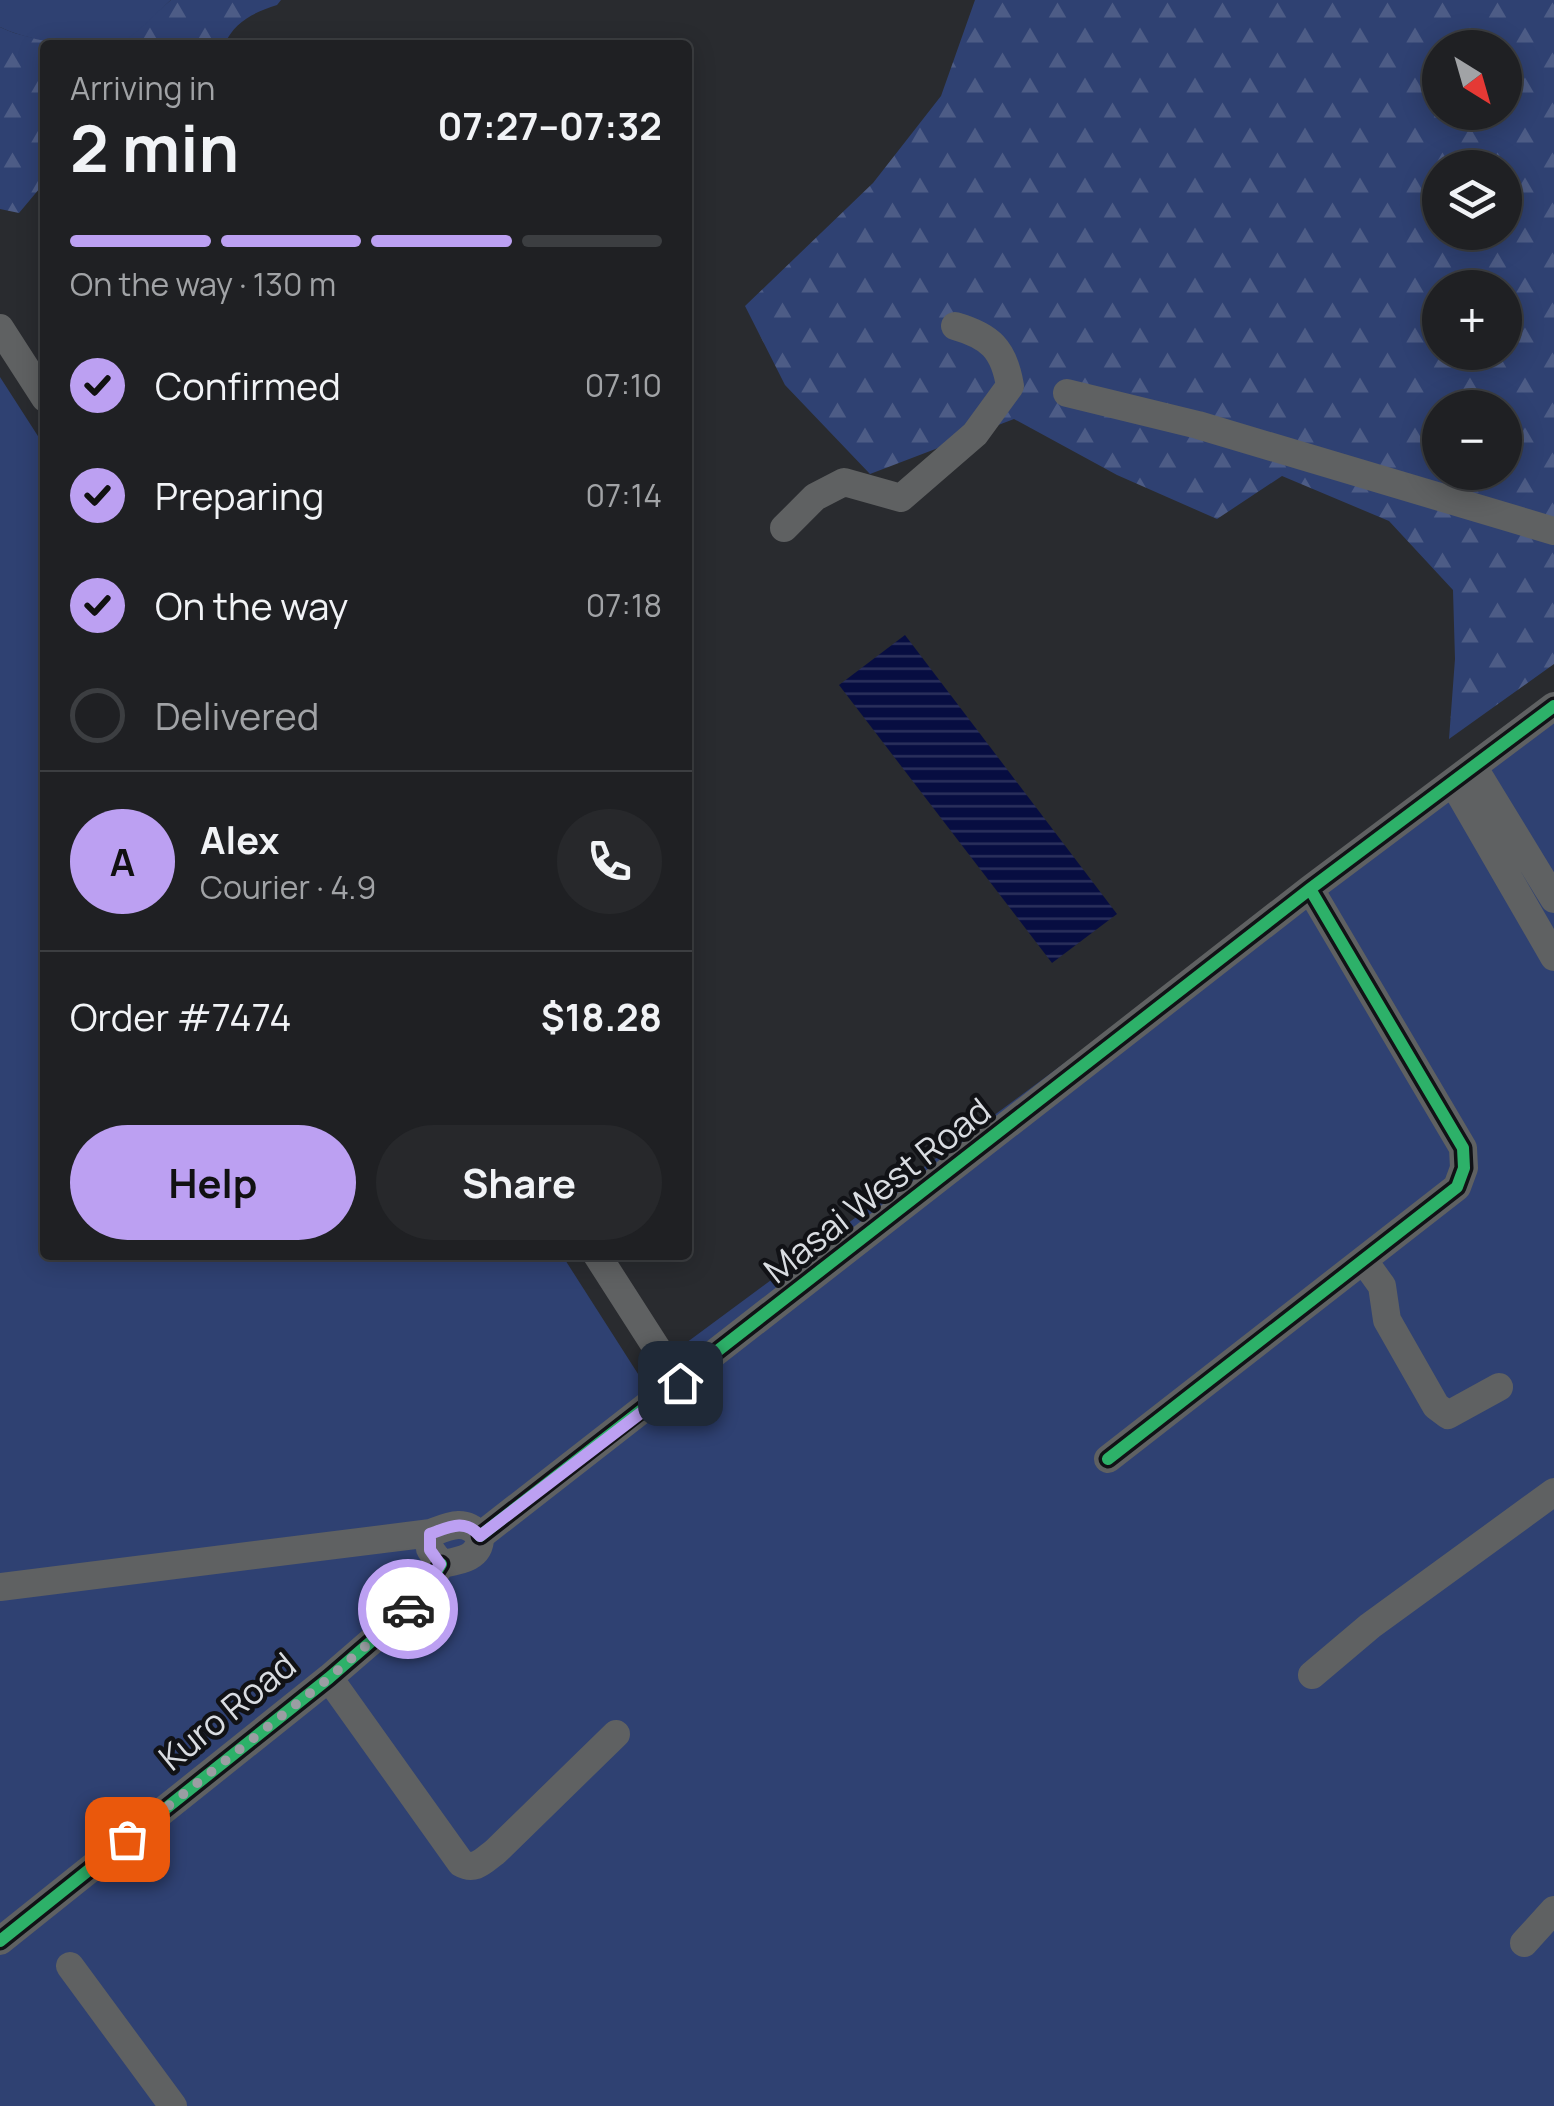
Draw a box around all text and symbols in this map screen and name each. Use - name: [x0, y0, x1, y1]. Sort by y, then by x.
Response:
- north arrow: [1422, 30, 1522, 130]
- map controls: [1422, 30, 1522, 490]
- text: Arriving in: [70, 66, 215, 110]
- text: 07:27–07:32: [437, 99, 662, 151]
- text: 2 min: [70, 103, 239, 192]
- button: layers: [1422, 150, 1522, 250]
- text: On the way · 130 m: [70, 262, 336, 306]
- button: +: [1422, 270, 1522, 370]
- icon: check: [70, 358, 125, 413]
- text: Confirmed: [155, 359, 341, 411]
- text: 07:10: [585, 363, 662, 407]
- button: −: [1422, 390, 1522, 490]
- icon: check: [70, 468, 125, 523]
- text: Preparing: [155, 469, 324, 521]
- text: 07:14: [586, 473, 662, 517]
- icon: check: [70, 578, 125, 633]
- text: On the way: [155, 579, 348, 631]
- text: 07:18: [586, 583, 662, 627]
- text: Delivered: [155, 689, 319, 741]
- button: phone: [557, 809, 662, 914]
- text: Alex: [200, 813, 279, 865]
- text: A: [110, 835, 135, 887]
- text: Courier · 4.9: [200, 865, 376, 909]
- text: Order #7474: [70, 990, 292, 1042]
- text: $18.28: [541, 990, 662, 1042]
- street label: Masai West Road: [754, 1086, 1000, 1294]
- button: Help: [70, 1125, 356, 1240]
- button: Share: [376, 1125, 662, 1240]
- pin: [638, 1341, 723, 1426]
- icon: home: [653, 1356, 708, 1411]
- courier: [358, 1559, 458, 1659]
- icon: car: [381, 1582, 436, 1637]
- street label: Kuro Road: [148, 1641, 306, 1781]
- pin: [85, 1797, 170, 1882]
- icon: bag: [100, 1812, 155, 1867]

